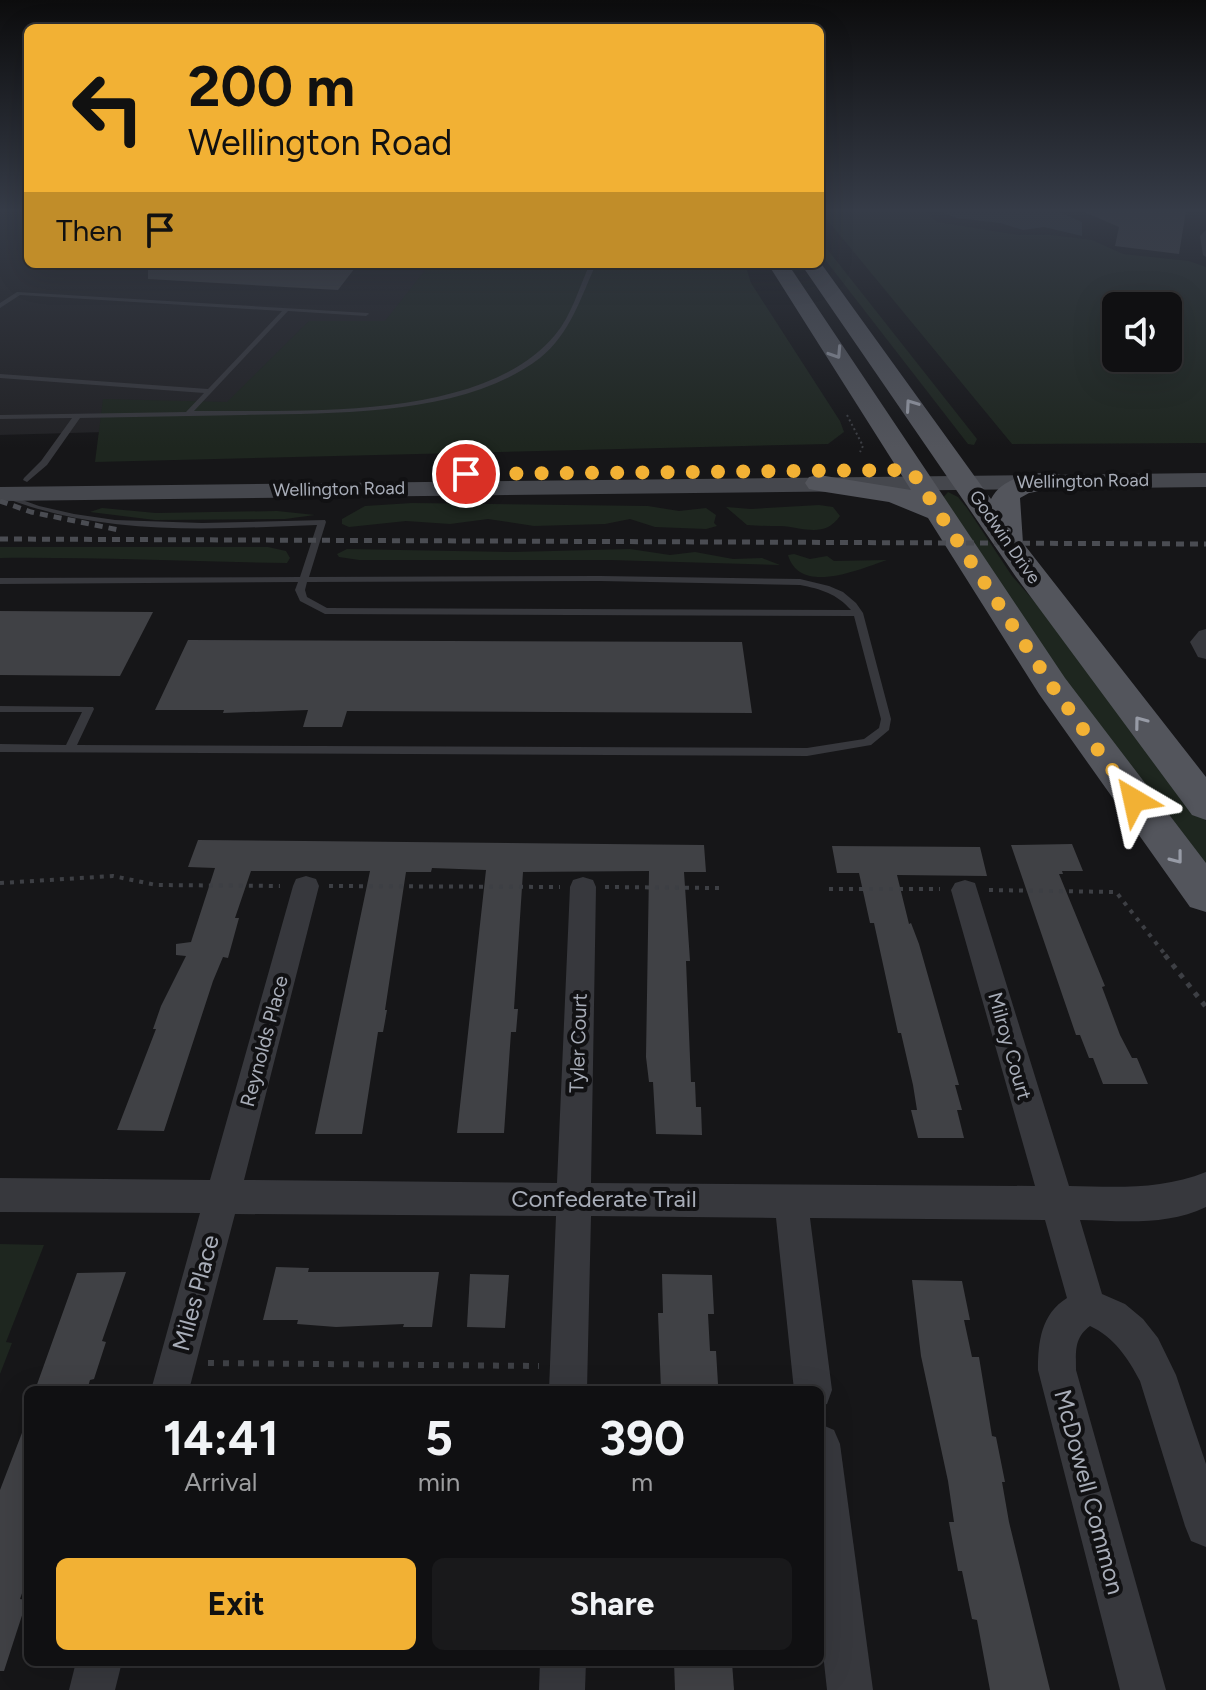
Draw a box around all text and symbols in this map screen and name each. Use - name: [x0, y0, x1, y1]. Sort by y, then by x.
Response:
- text: 200 m: [188, 53, 355, 120]
- icon: left: [56, 56, 160, 160]
- text: Wellington Road: [188, 121, 452, 164]
- icon: arrive: [138, 208, 182, 252]
- text: Then: [56, 212, 122, 249]
- map controls: [1102, 292, 1182, 372]
- button: sound: [1102, 292, 1182, 372]
- one-way arrow: [826, 344, 841, 359]
- one-way arrow: [906, 399, 921, 413]
- pin: [432, 440, 500, 508]
- icon: arrive: [444, 452, 488, 496]
- street label: Wellington Road: [1017, 469, 1149, 493]
- street label: Wellington Road: [273, 477, 405, 501]
- street label: Godwin Drive: [965, 486, 1045, 588]
- one-way arrow: [1136, 716, 1150, 731]
- position arrow: [1092, 758, 1176, 842]
- one-way arrow: [1167, 849, 1181, 864]
- street label: Reynolds Place: [235, 973, 293, 1109]
- street label: Milroy Court: [983, 989, 1037, 1103]
- street label: Tyler Court: [564, 993, 592, 1093]
- street label: Confederate Trail: [511, 1184, 697, 1213]
- street label: Miles Place: [166, 1232, 225, 1354]
- street label: McDowell Common: [1048, 1386, 1131, 1597]
- text: 14:41: [163, 1409, 279, 1467]
- text: 5: [425, 1409, 453, 1467]
- text: 390: [599, 1409, 685, 1467]
- text: Arrival: [184, 1466, 258, 1498]
- text: min: [418, 1466, 460, 1498]
- text: m: [631, 1466, 653, 1498]
- button: Exit: [56, 1558, 416, 1650]
- button: Share: [432, 1558, 792, 1650]

